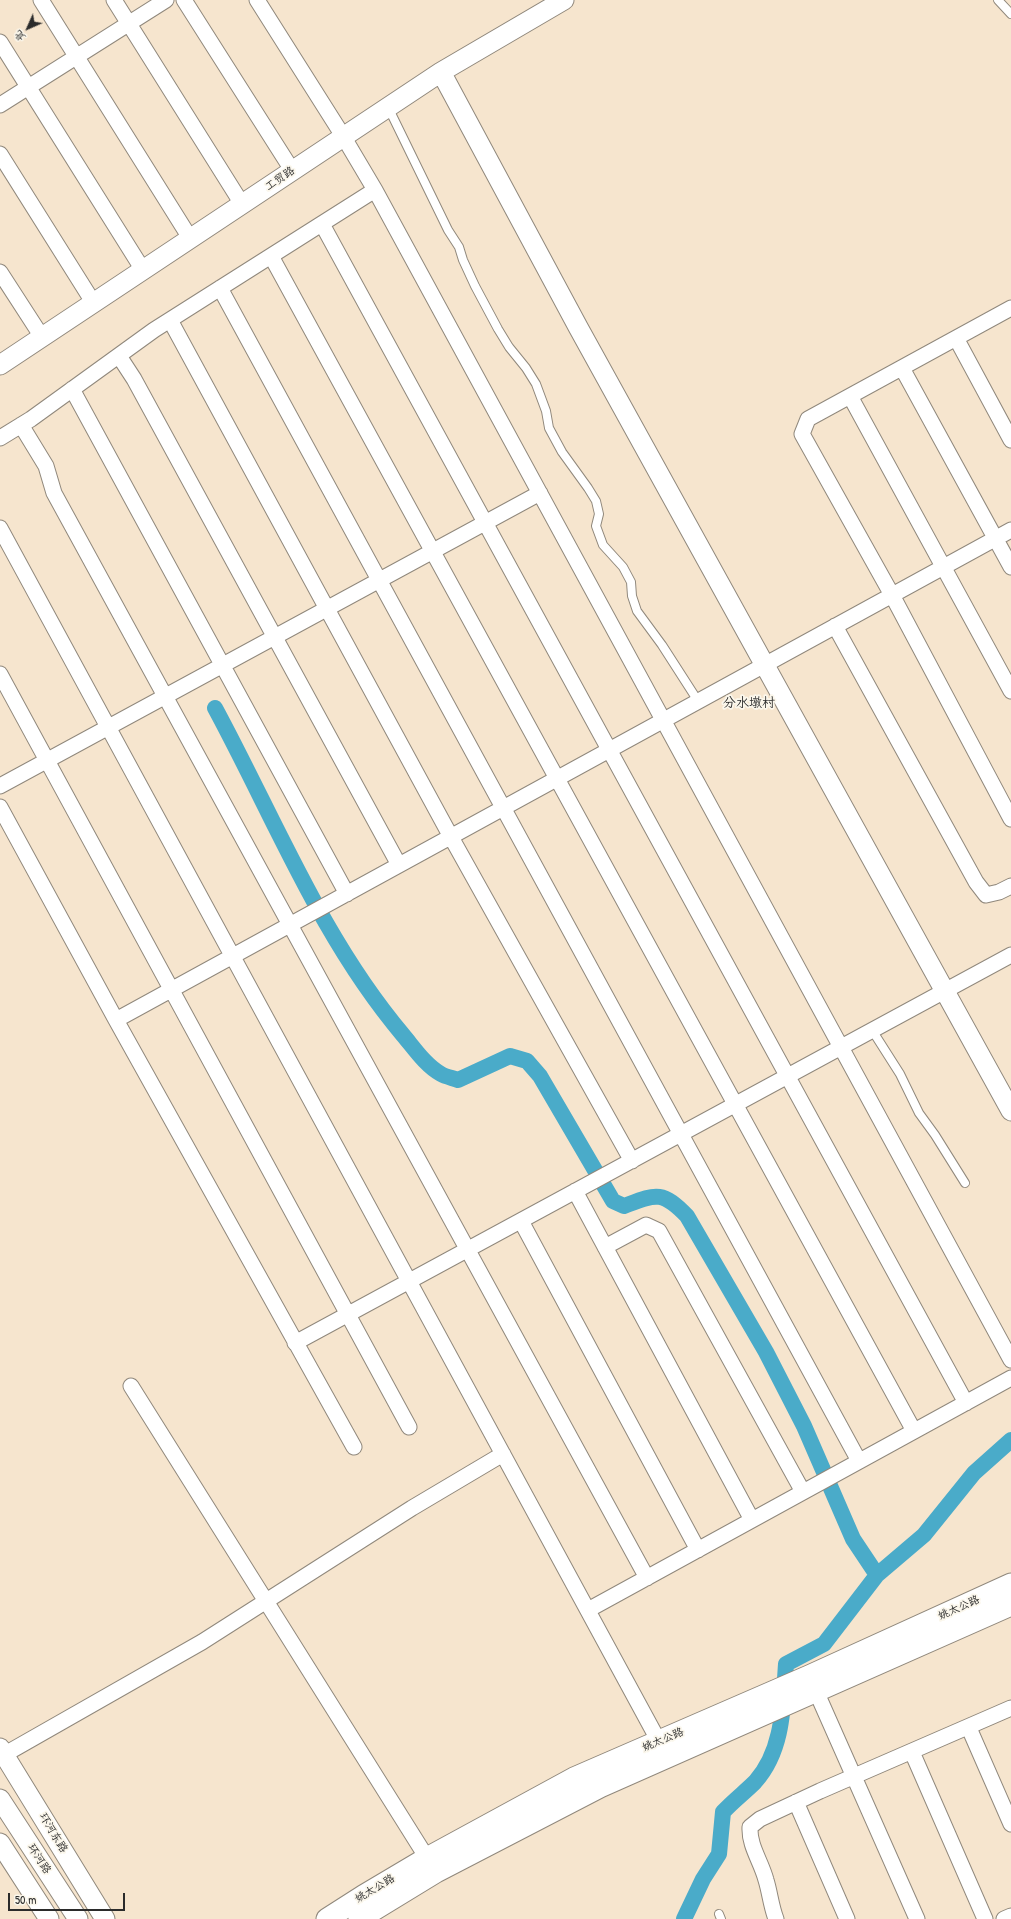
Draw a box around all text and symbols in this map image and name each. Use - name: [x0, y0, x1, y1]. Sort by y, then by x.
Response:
- north arrow: [8, 8, 48, 48]
- text: 北: [11, 28, 28, 45]
- street label: 工贸路: [263, 164, 297, 194]
- district label: 分水墩村: [723, 696, 775, 712]
- street label: 姚太公路: [936, 1593, 982, 1623]
- street label: 姚太公路: [640, 1725, 686, 1755]
- street label: 环河东路: [36, 1811, 70, 1855]
- street label: 环河路: [24, 1842, 54, 1876]
- street label: 姚太公路: [353, 1872, 397, 1906]
- scale bar: [10, 1885, 127, 1911]
- text: 50 m: [15, 1891, 36, 1908]

